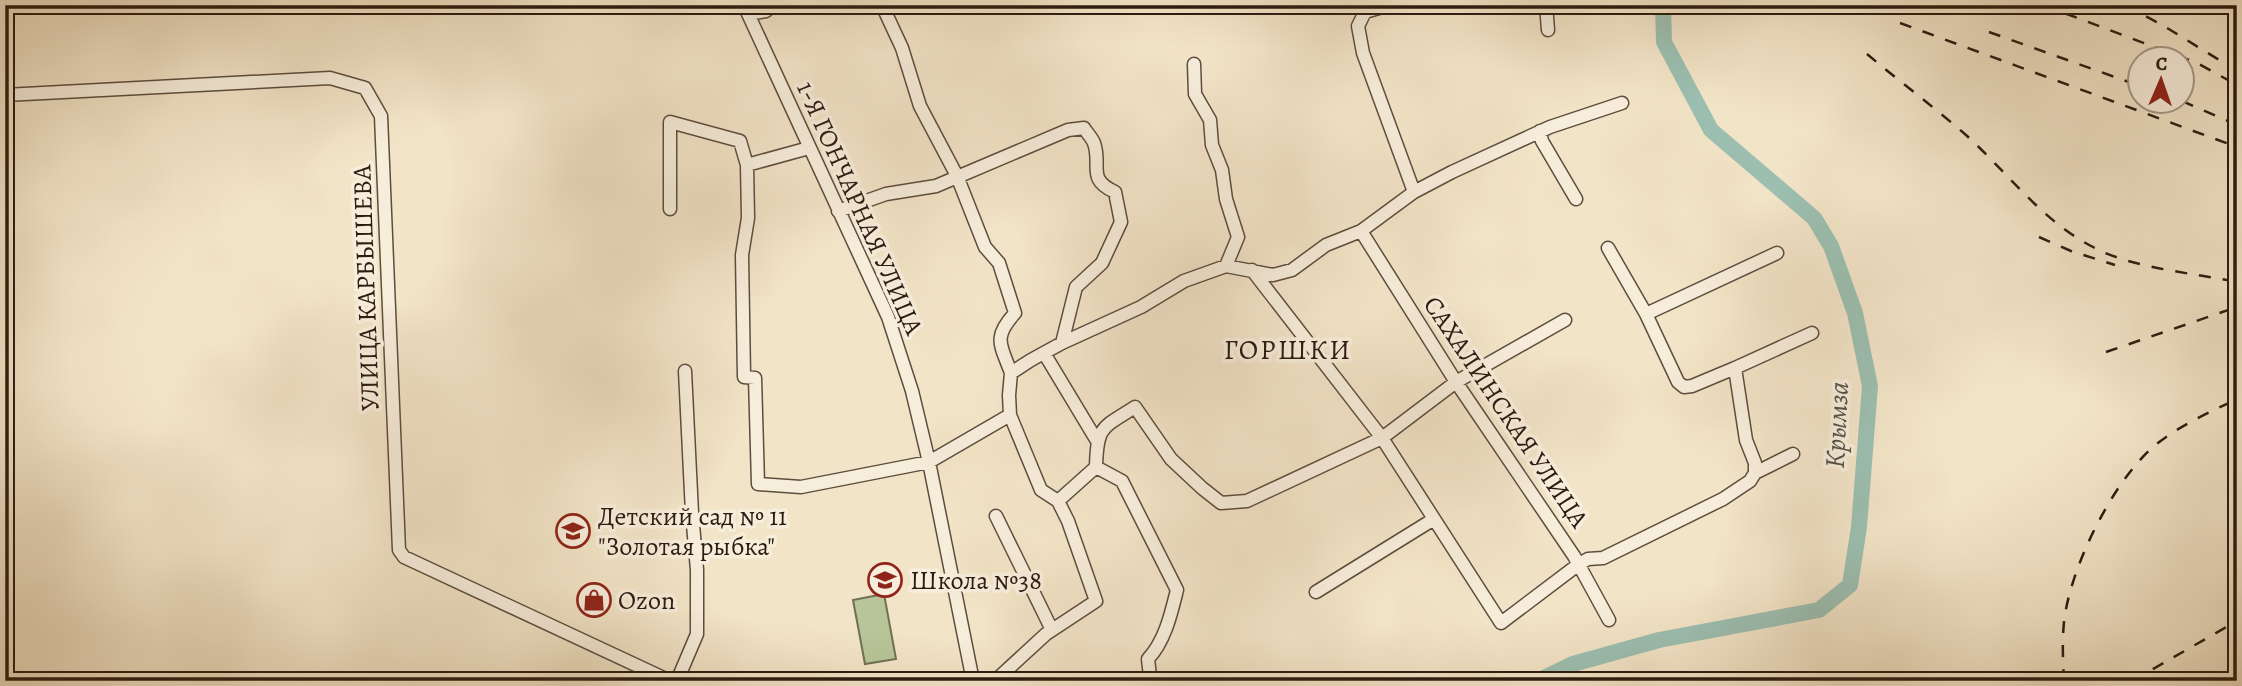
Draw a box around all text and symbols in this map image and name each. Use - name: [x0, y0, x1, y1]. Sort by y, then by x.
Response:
- north arrow: [2126, 46, 2196, 116]
- text: С: [2155, 51, 2168, 77]
- street label: 1-Я ГОНЧАРНАЯ УЛИЦА: [788, 76, 932, 341]
- street label: УЛИЦА КАРБЫШЕВА: [344, 164, 388, 412]
- street label: САХАЛИНСКАЯ УЛИЦА: [1415, 289, 1597, 535]
- district label: ГОРШКИ: [1224, 331, 1352, 369]
- water label: Крымза: [1816, 381, 1858, 469]
- place label: Детский сад № 11 "Золотая рыбка": [598, 499, 787, 564]
- school or university icon: Детский сад № 11 "Золотая рыбка": [554, 512, 592, 550]
- school or university icon: Школа №38: [866, 561, 904, 599]
- place label: Школа №38: [910, 563, 1042, 598]
- shop icon: Ozon: [575, 581, 613, 619]
- place label: Ozon: [618, 583, 675, 618]

